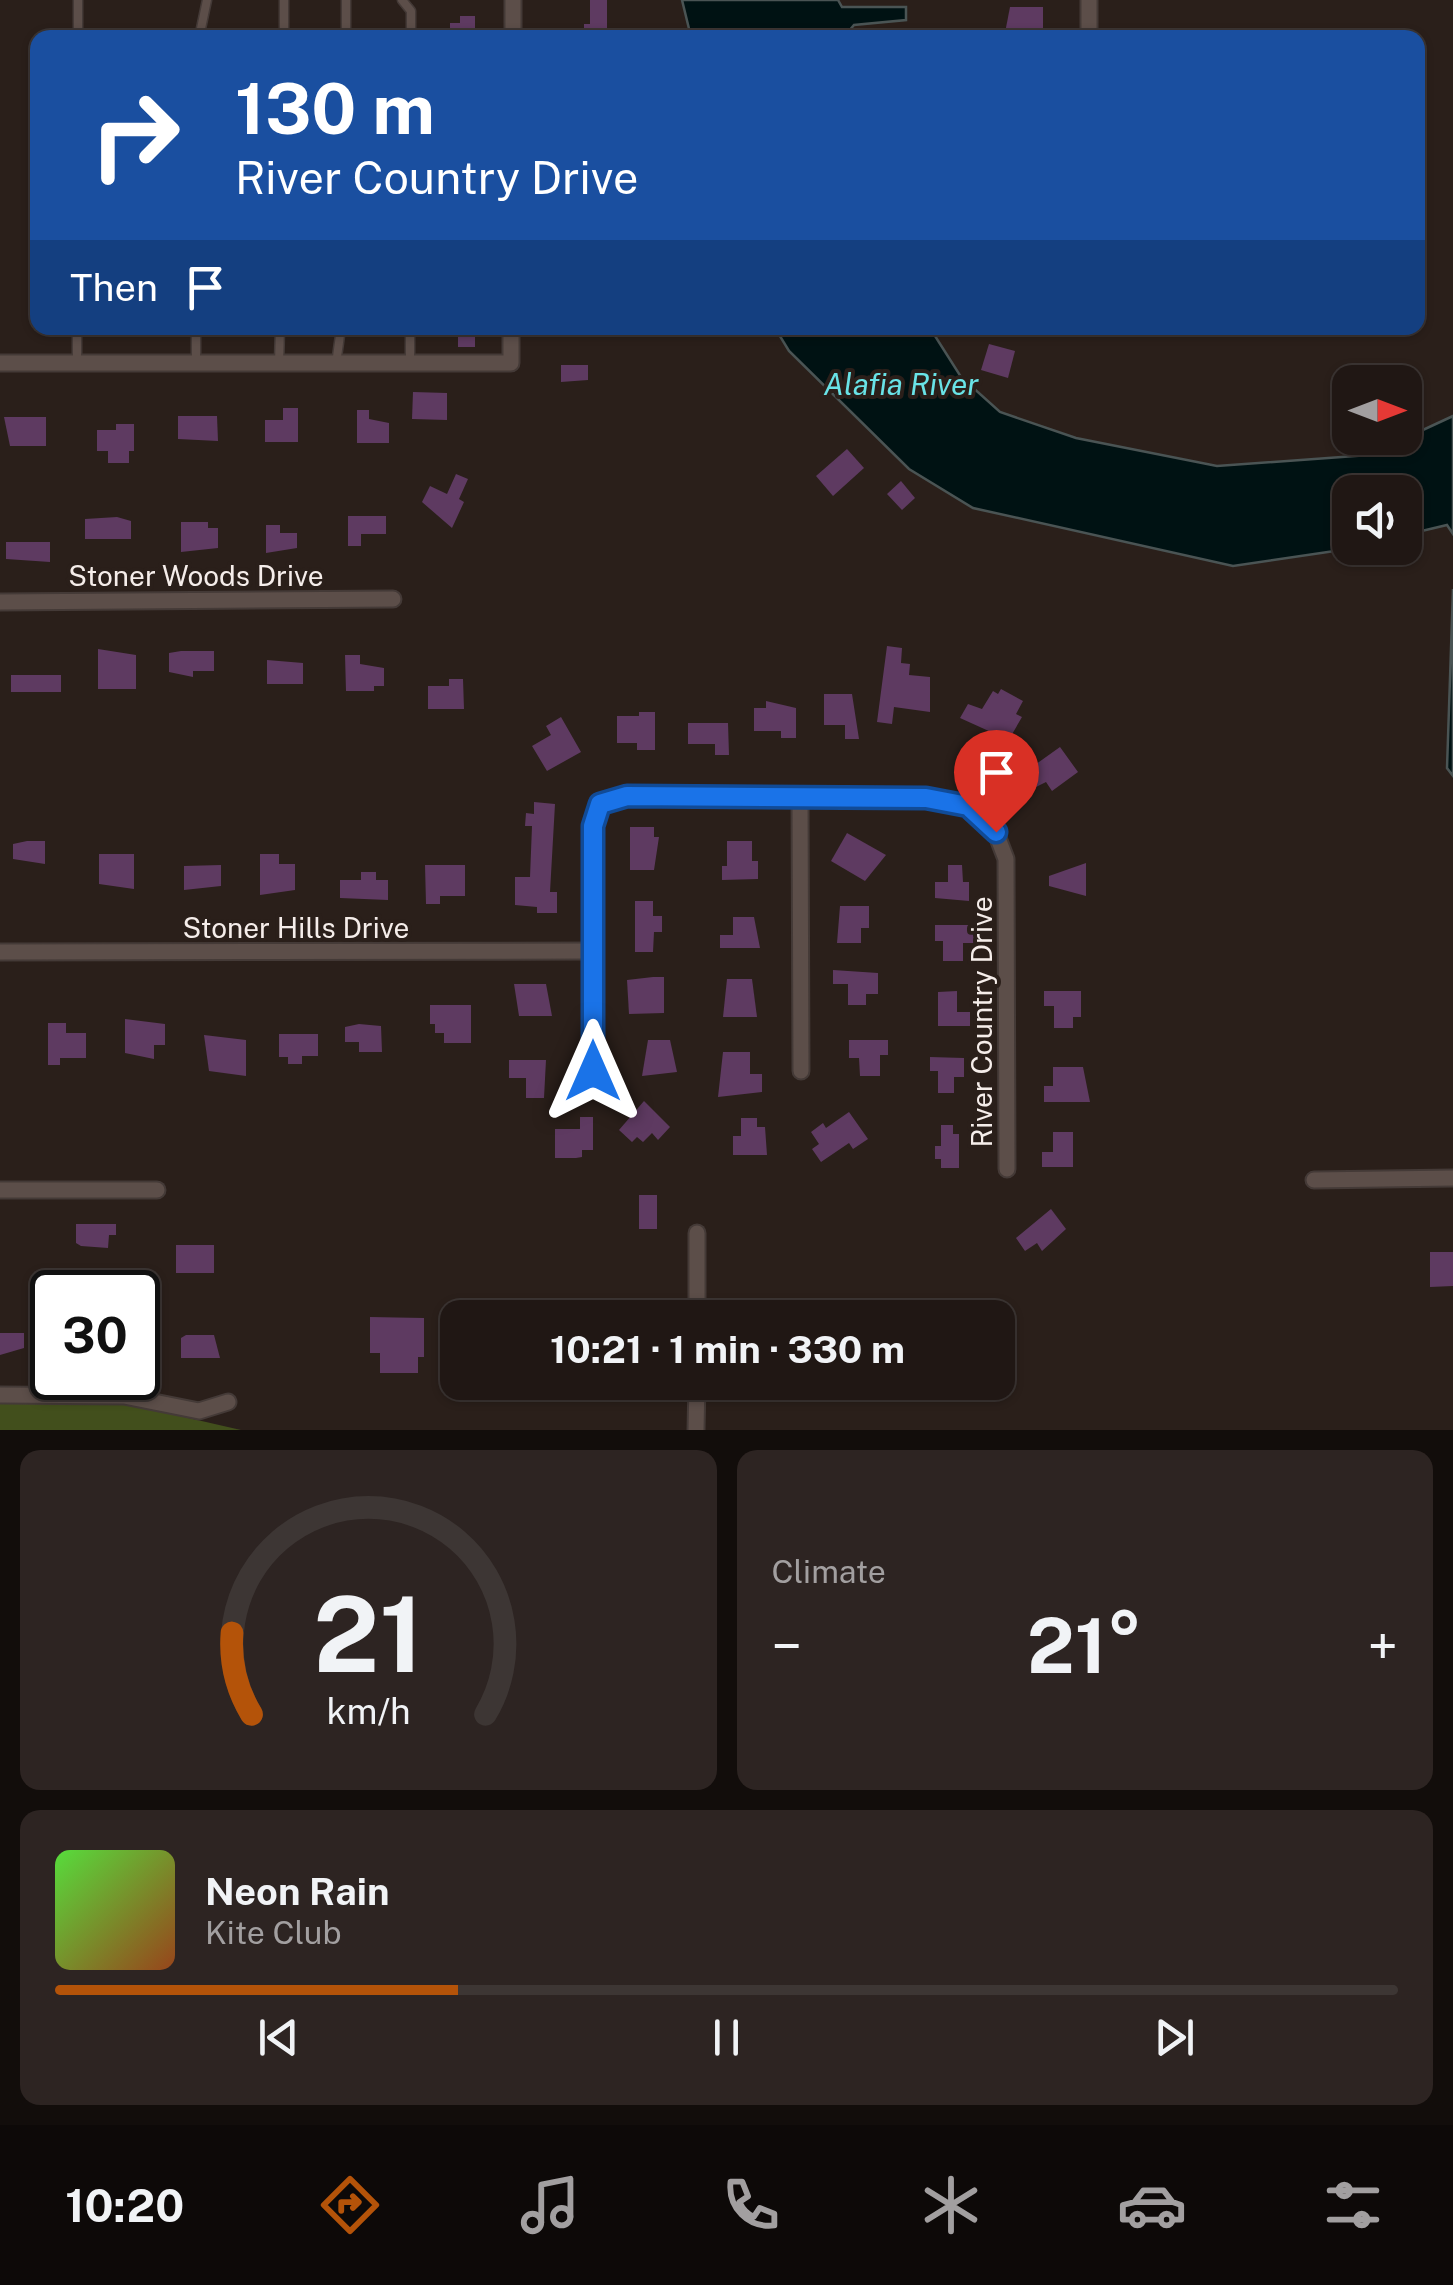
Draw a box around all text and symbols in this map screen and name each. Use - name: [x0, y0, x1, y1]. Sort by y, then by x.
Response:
- text: 130 m: [235, 67, 435, 150]
- icon: right: [70, 70, 200, 200]
- text: River Country Drive: [235, 151, 638, 204]
- icon: arrive: [178, 260, 233, 315]
- text: Then: [70, 265, 158, 310]
- north arrow: [1332, 365, 1422, 455]
- map controls: [1332, 365, 1422, 565]
- water label: Alafia River: [823, 366, 979, 402]
- button: sound: [1332, 475, 1422, 565]
- street label: Stoner Woods Drive: [68, 559, 324, 592]
- pin: [954, 730, 1039, 833]
- icon: arrive: [969, 745, 1024, 800]
- street label: River Country Drive: [965, 896, 998, 1148]
- street label: Stoner Hills Drive: [183, 911, 409, 944]
- position arrow: [541, 1019, 645, 1123]
- speed limit sign: 30: [30, 1270, 160, 1400]
- text: 10:21 · 1 min · 330 m: [550, 1327, 905, 1372]
- text: Climate: [772, 1553, 886, 1590]
- text: 21: [313, 1573, 424, 1695]
- text: 21°: [1027, 1602, 1142, 1690]
- text: −: [772, 1614, 802, 1678]
- text: +: [1368, 1614, 1398, 1678]
- text: km/h: [326, 1690, 410, 1732]
- text: Neon Rain: [205, 1869, 389, 1914]
- text: Kite Club: [205, 1914, 342, 1951]
- icon: previous: [251, 2010, 306, 2065]
- icon: pause: [699, 2010, 754, 2065]
- icon: next: [1147, 2010, 1202, 2065]
- icon: directions: [315, 2170, 385, 2240]
- icon: music: [515, 2170, 585, 2240]
- icon: phone: [716, 2170, 786, 2240]
- icon: climate: [916, 2170, 986, 2240]
- icon: car: [1117, 2170, 1187, 2240]
- icon: filters: [1318, 2170, 1388, 2240]
- text: 10:20: [65, 2179, 184, 2232]

